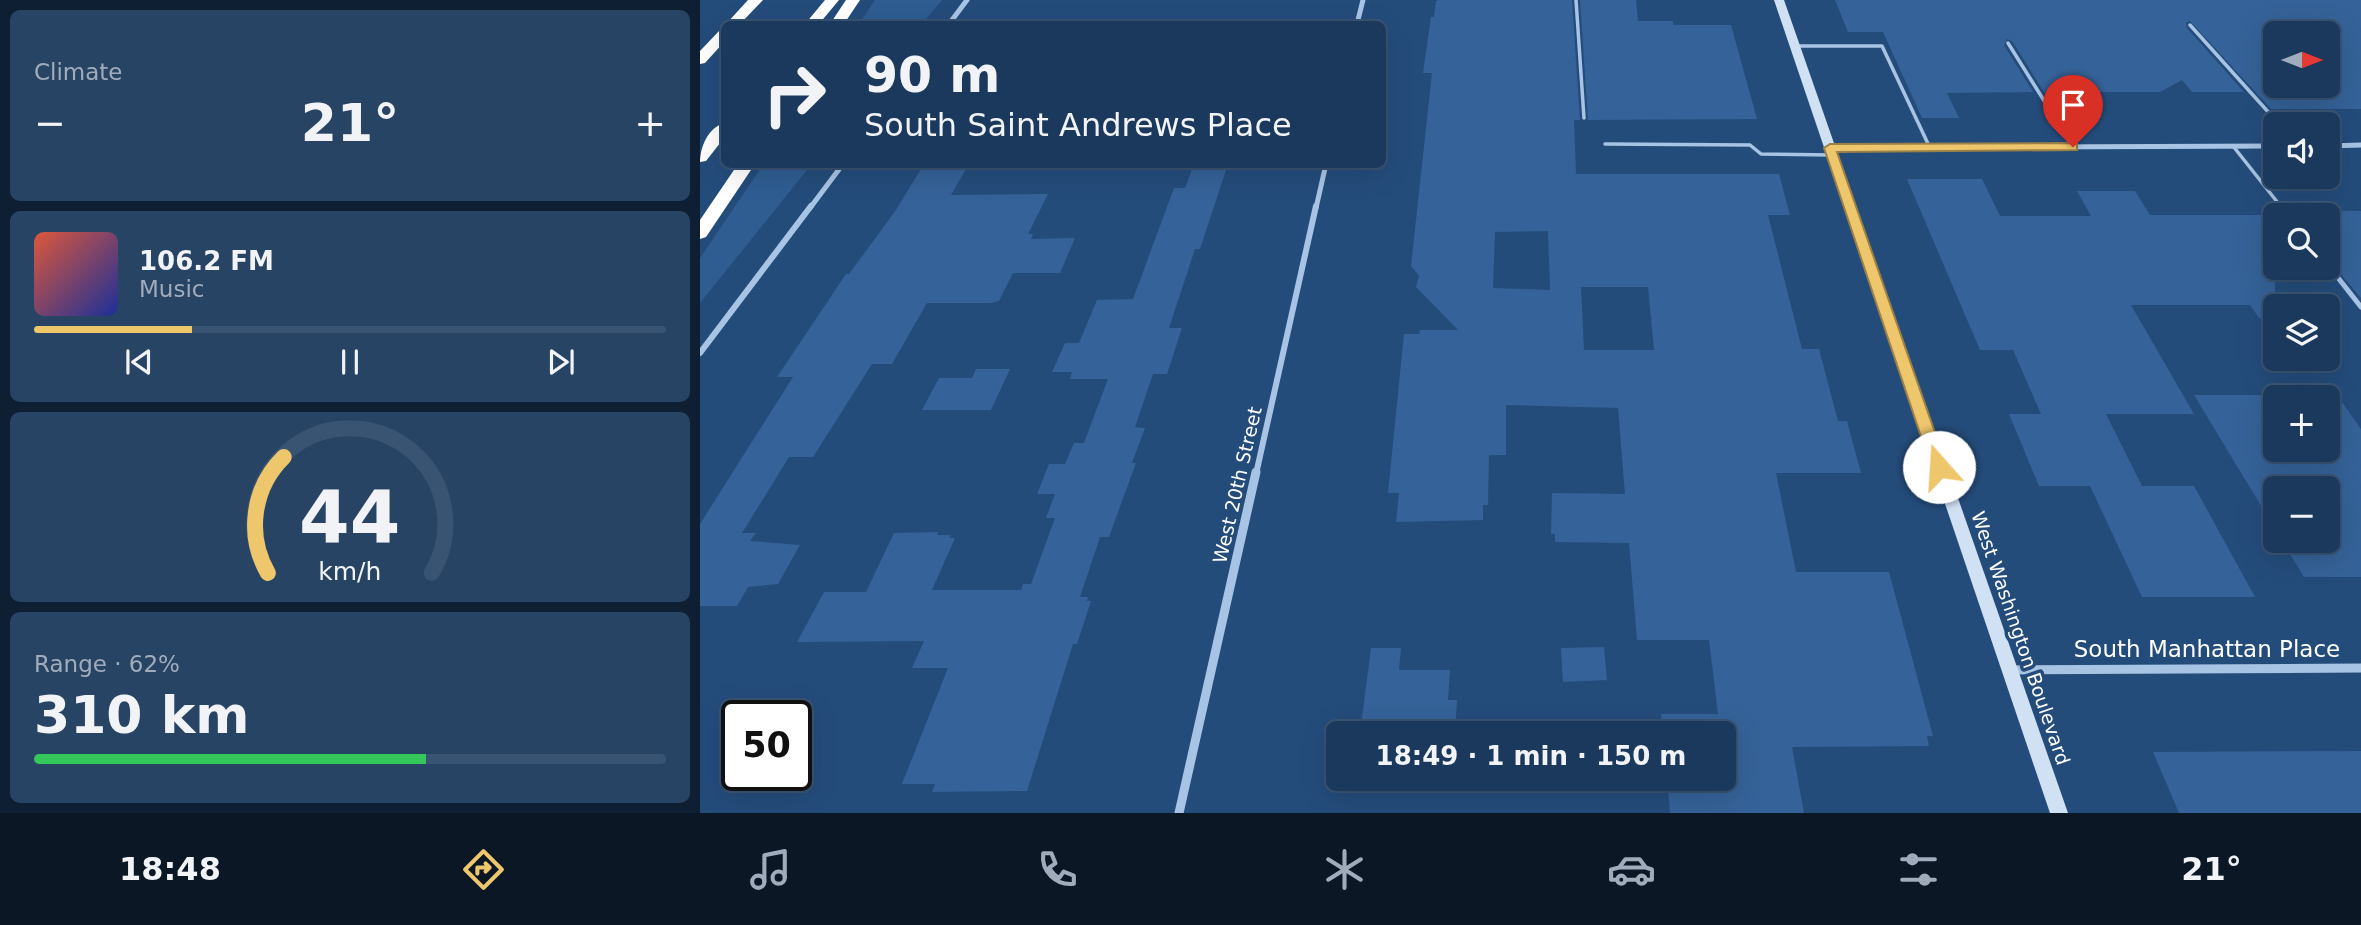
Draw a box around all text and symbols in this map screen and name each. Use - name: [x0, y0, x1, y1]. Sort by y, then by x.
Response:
- north arrow: [2263, 21, 2340, 98]
- map controls: [2263, 21, 2340, 553]
- text: 90 m: [864, 47, 1000, 104]
- icon: right: [749, 49, 840, 140]
- text: Climate: [34, 59, 123, 85]
- pin: [2043, 75, 2103, 147]
- icon: arrive: [2054, 86, 2092, 124]
- text: 21°: [301, 93, 399, 153]
- text: −: [34, 101, 66, 145]
- text: +: [634, 101, 666, 145]
- text: South Saint Andrews Place: [864, 106, 1292, 144]
- button: sound: [2263, 112, 2340, 189]
- button: search: [2263, 203, 2340, 280]
- text: 106.2 FM: [139, 246, 274, 276]
- text: Music: [139, 276, 204, 302]
- button: layers: [2263, 294, 2340, 371]
- icon: previous: [120, 343, 158, 381]
- icon: pause: [331, 343, 369, 381]
- icon: next: [542, 343, 580, 381]
- button: +: [2263, 385, 2340, 462]
- street label: West 20th Street: [1208, 404, 1266, 566]
- position arrow: [1902, 430, 1976, 504]
- text: 44: [299, 475, 401, 560]
- button: −: [2263, 476, 2340, 553]
- street label: West Washington Boulevard: [1967, 508, 2075, 768]
- text: km/h: [318, 557, 382, 586]
- street label: South Manhattan Place: [2074, 636, 2340, 662]
- text: Range · 62%: [34, 651, 180, 677]
- text: 310 km: [34, 685, 249, 745]
- speed limit sign: 50: [721, 700, 812, 791]
- text: 18:49 · 1 min · 150 m: [1376, 741, 1686, 771]
- icon: directions: [459, 845, 508, 894]
- icon: music: [746, 845, 795, 894]
- icon: phone: [1033, 845, 1082, 894]
- icon: climate: [1320, 845, 1369, 894]
- icon: car: [1607, 845, 1656, 894]
- icon: filters: [1894, 845, 1943, 894]
- text: 18:48: [119, 850, 221, 888]
- text: 21°: [2181, 850, 2242, 888]

